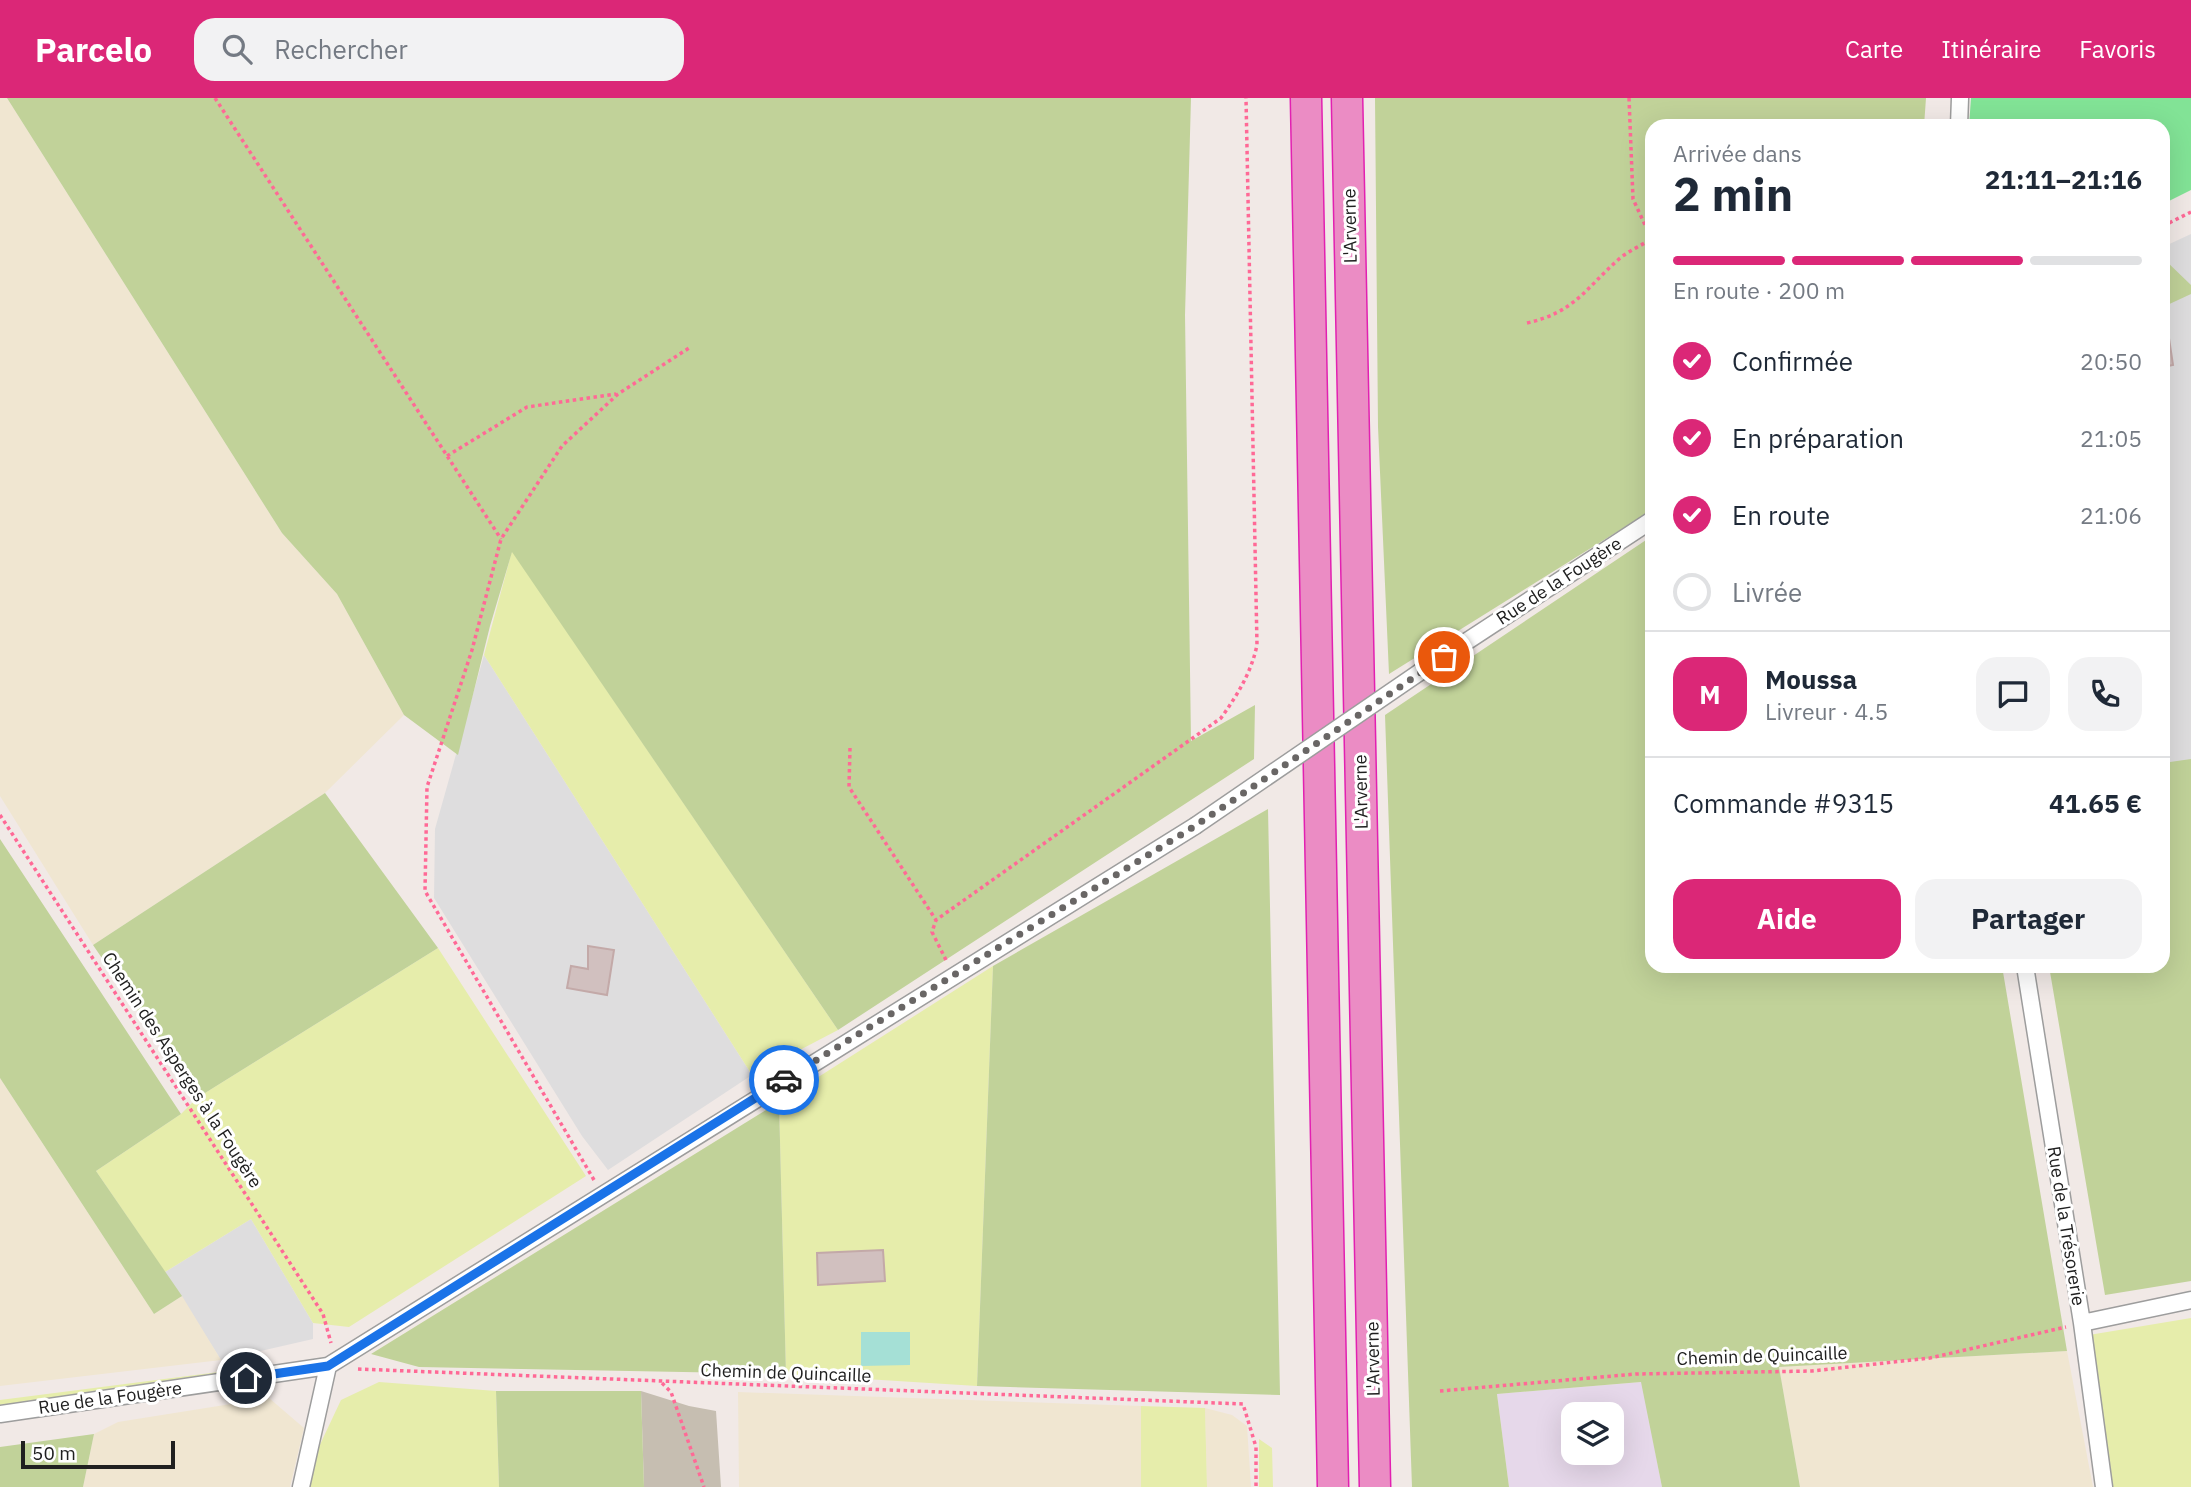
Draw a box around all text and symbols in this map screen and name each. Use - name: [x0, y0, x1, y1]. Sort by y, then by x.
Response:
- search box: [194, 18, 684, 81]
- text: Parcelo: [35, 28, 152, 71]
- icon: search: [218, 30, 256, 68]
- text: Rechercher: [274, 32, 408, 66]
- text: Carte: [1845, 33, 1903, 65]
- text: Itinéraire: [1941, 33, 2041, 65]
- text: Favoris: [2079, 33, 2156, 65]
- text: Arrivée dans: [1673, 138, 1802, 168]
- text: 21:11–21:16: [1985, 162, 2142, 196]
- text: 2 min: [1673, 164, 1793, 224]
- street label: L'Arverne: [1337, 188, 1362, 264]
- text: En route · 200 m: [1673, 275, 1845, 305]
- icon: check: [1673, 342, 1711, 380]
- text: Confirmée: [1732, 344, 1853, 378]
- text: 20:50: [2080, 346, 2142, 376]
- icon: check: [1673, 419, 1711, 457]
- text: En préparation: [1732, 421, 1904, 455]
- text: 21:05: [2080, 423, 2142, 453]
- icon: check: [1673, 496, 1711, 534]
- text: En route: [1732, 498, 1830, 532]
- text: 21:06: [2080, 500, 2142, 530]
- street label: Rue de la Fougère: [1492, 531, 1626, 630]
- text: Livrée: [1732, 575, 1802, 609]
- pin: [1414, 627, 1474, 687]
- icon: bag: [1425, 638, 1463, 676]
- button: chat: [1976, 657, 2050, 731]
- button: phone: [2068, 657, 2142, 731]
- text: Moussa: [1765, 662, 1857, 696]
- text: M: [1699, 677, 1721, 711]
- text: Livreur · 4.5: [1765, 696, 1888, 726]
- street label: L'Arverne: [1348, 754, 1373, 830]
- text: Commande #9315: [1673, 786, 1894, 820]
- text: 41.65 €: [2049, 786, 2142, 820]
- button: Aide: [1673, 879, 1901, 959]
- button: Partager: [1915, 879, 2142, 959]
- street label: Chemin des Asperges à la Fougère: [97, 947, 267, 1192]
- courier: [749, 1045, 819, 1115]
- icon: car: [765, 1061, 803, 1099]
- street label: Rue de la Trésorerie: [2043, 1144, 2090, 1307]
- street label: L'Arverne: [1360, 1321, 1385, 1397]
- street label: Chemin de Quincaille: [1676, 1341, 1848, 1370]
- pin: [216, 1348, 276, 1408]
- street label: Chemin de Quincaille: [700, 1358, 872, 1387]
- icon: home: [227, 1359, 265, 1397]
- street label: Rue de la Fougère: [37, 1376, 183, 1419]
- map controls: [1561, 1402, 1624, 1465]
- button: layers: [1561, 1402, 1624, 1465]
- scale bar: [21, 1438, 175, 1470]
- text: 50 m: [32, 1441, 76, 1465]

